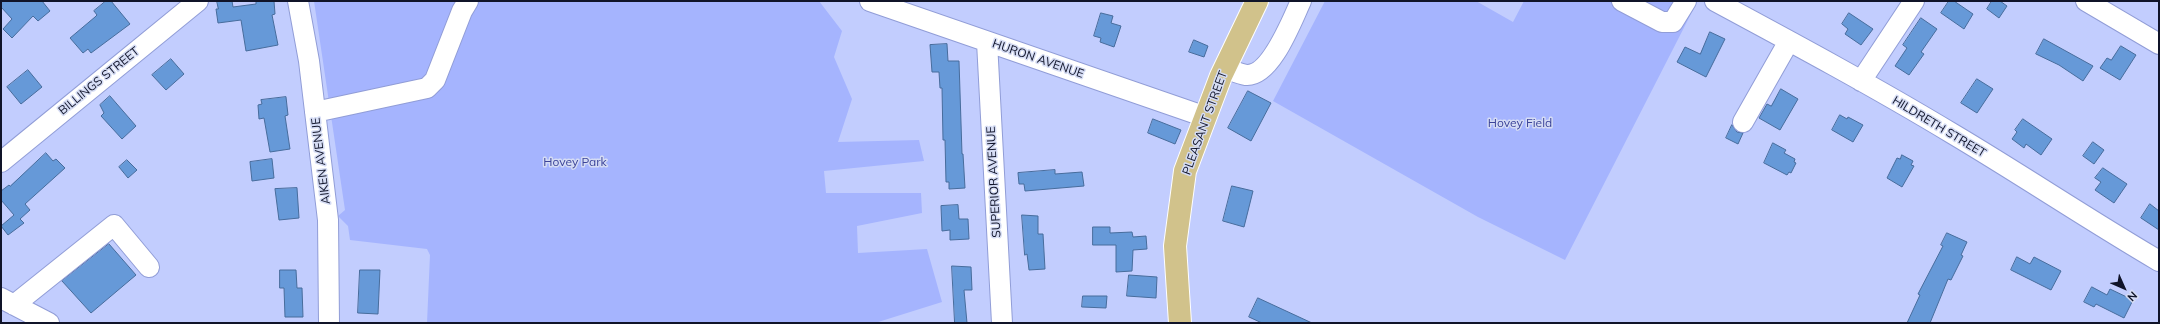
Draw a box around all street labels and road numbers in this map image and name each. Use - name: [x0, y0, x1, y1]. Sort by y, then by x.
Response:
- street label: HURON AVENUE: [990, 37, 1086, 81]
- street label: BILLINGS STREET: [56, 44, 142, 118]
- street label: PLEASANT STREET: [1179, 69, 1231, 177]
- street label: HILDRETH STREET: [1890, 93, 1988, 161]
- street label: AIKEN AVENUE: [309, 117, 333, 205]
- street label: SUPERIOR AVENUE: [984, 126, 1004, 238]

